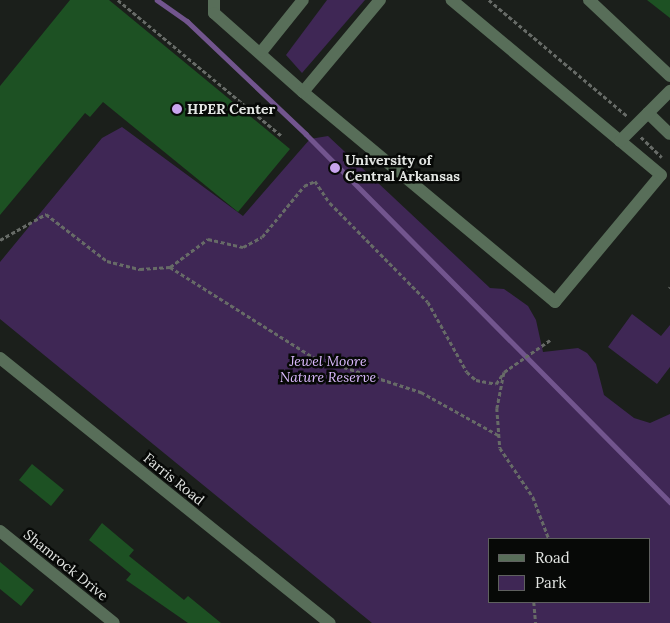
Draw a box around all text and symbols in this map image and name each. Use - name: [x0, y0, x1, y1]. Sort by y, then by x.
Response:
- place label: HPER Center: [187, 101, 275, 117]
- marker: HPER Center: [171, 103, 183, 115]
- place label: University of Central Arkansas: [345, 152, 460, 184]
- marker: University of Central Arkansas: [329, 162, 341, 174]
- park label: Jewel Moore Nature Reserve: [280, 353, 376, 386]
- street label: Farris Road: [140, 449, 208, 509]
- street label: Shamrock Drive: [20, 526, 112, 604]
- legend: [488, 538, 650, 603]
- text: Road: [535, 548, 570, 567]
- text: Park: [535, 573, 566, 592]

